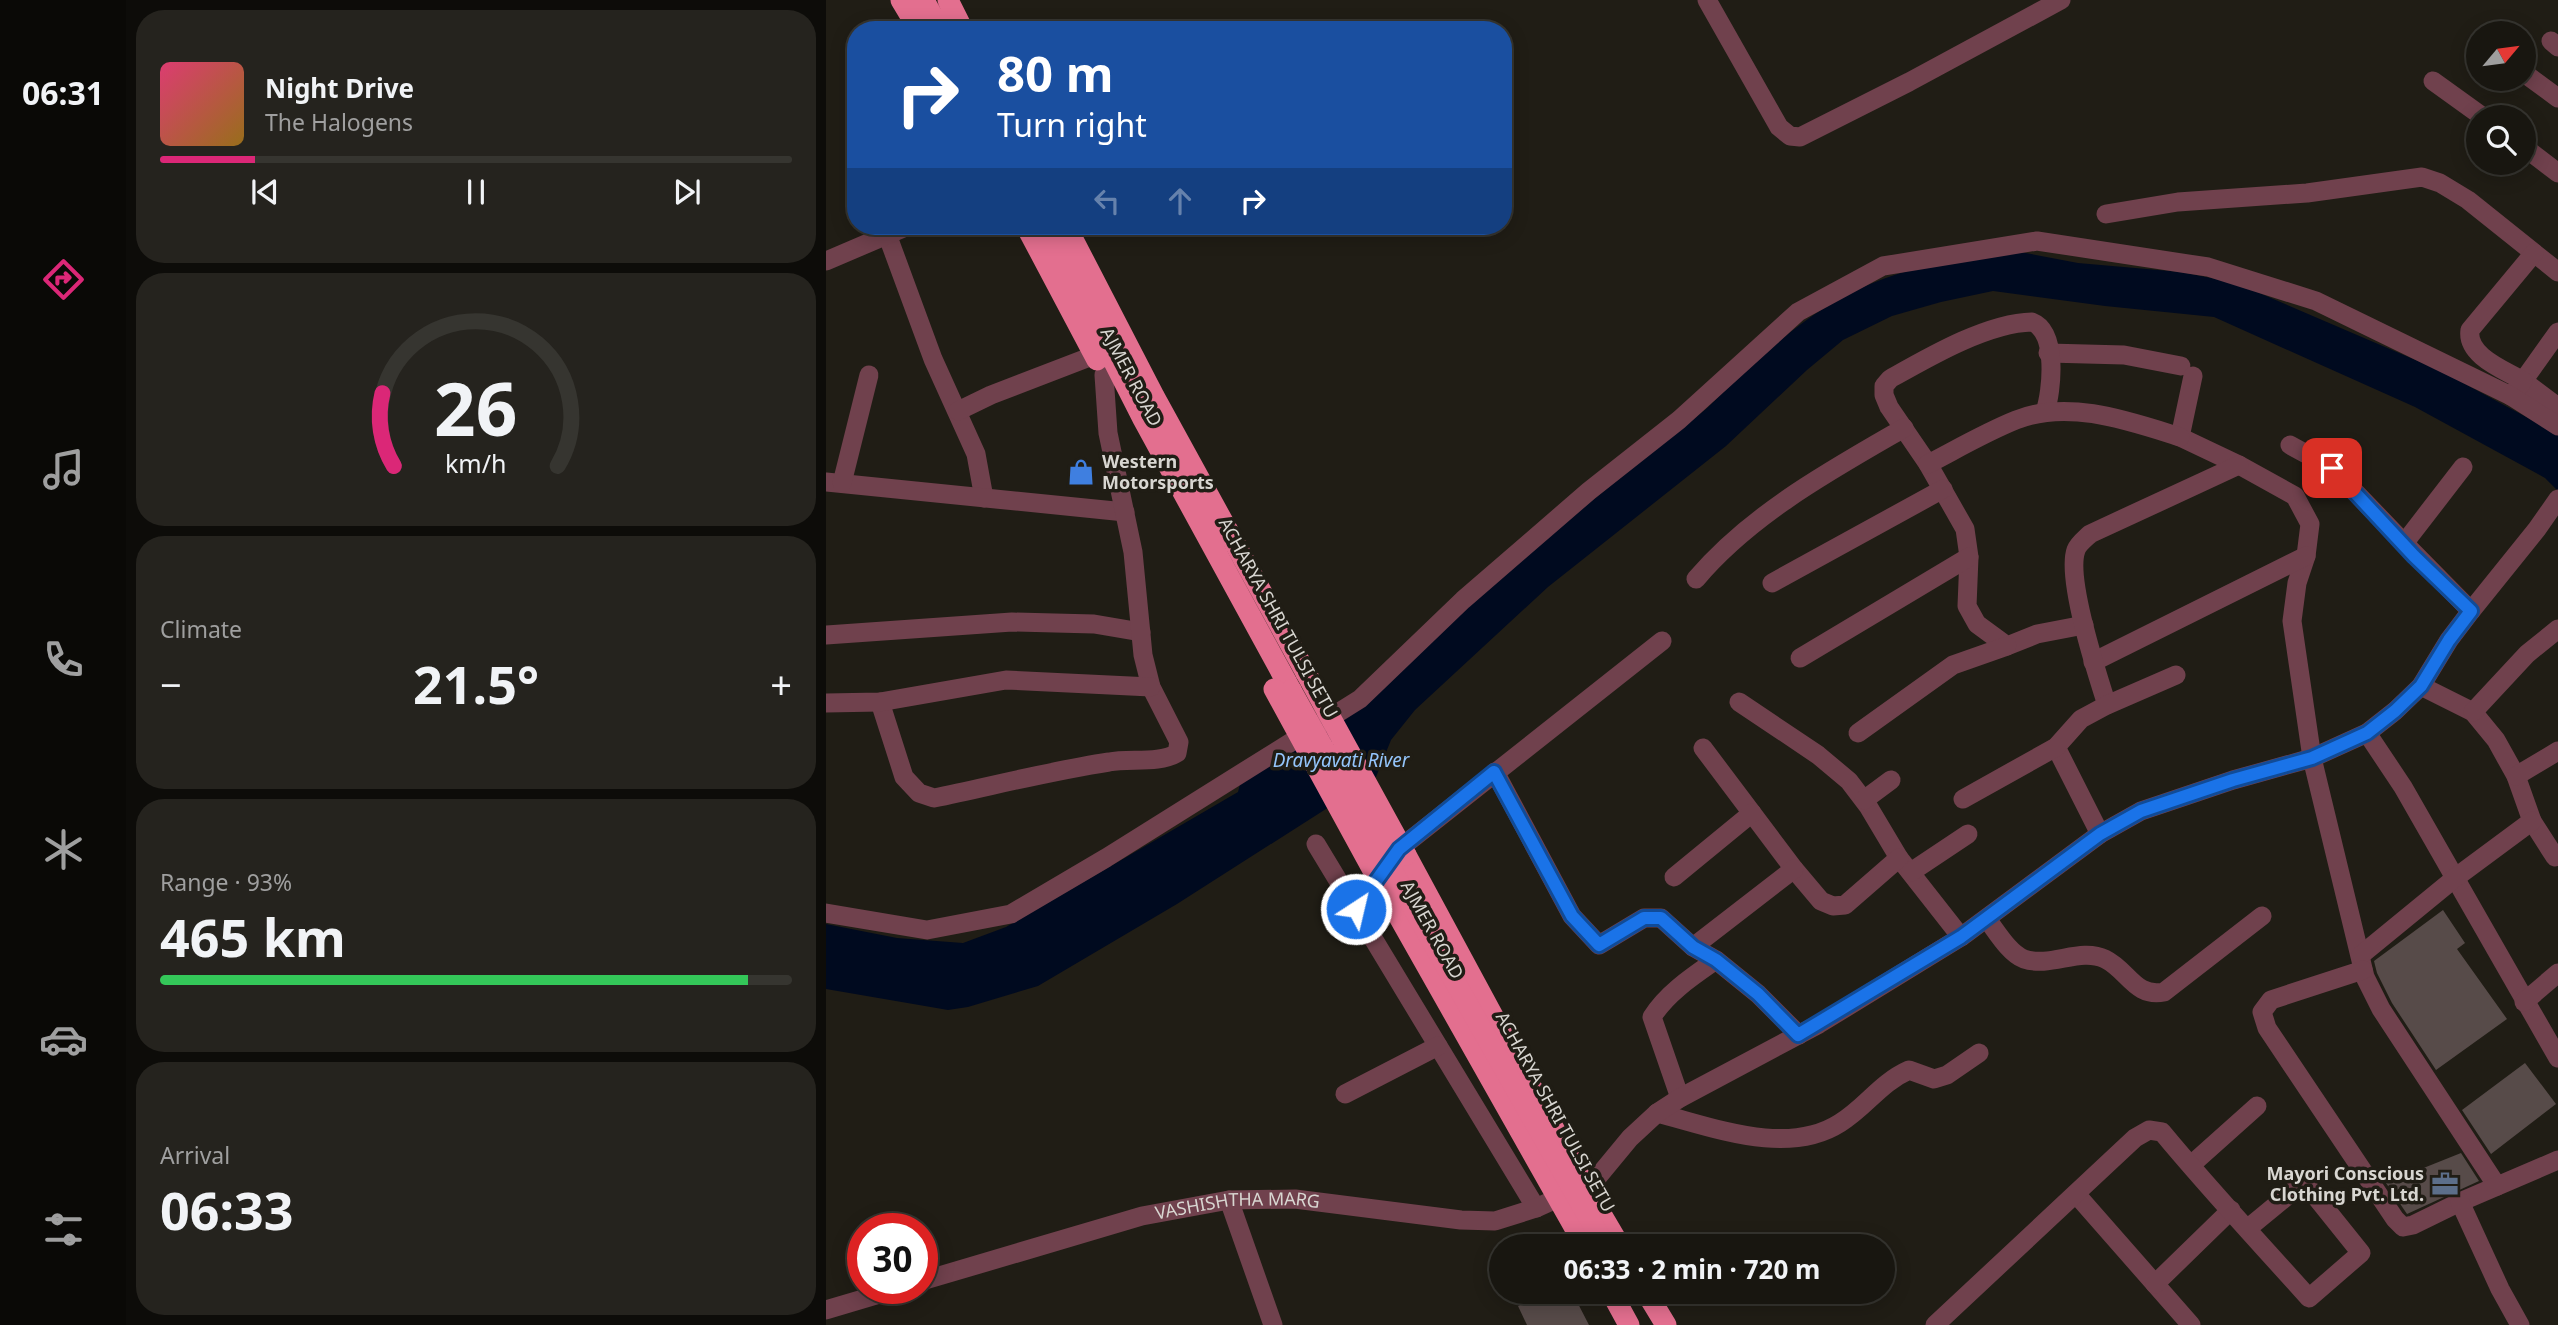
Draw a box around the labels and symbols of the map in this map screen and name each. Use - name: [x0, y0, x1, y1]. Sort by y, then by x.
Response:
- north arrow: [2466, 21, 2536, 91]
- street label: AJMER ROAD: [1096, 323, 1168, 430]
- pin: [2302, 438, 2362, 498]
- place label: Western Motorsports: [1102, 449, 1214, 494]
- shop icon: Western Motorsports: [1066, 457, 1096, 487]
- street label: ACHARYA SHRI TULSI SETU: [1214, 513, 1344, 722]
- water label: Dravyavati River: [1273, 747, 1411, 773]
- position arrow: [1319, 872, 1393, 946]
- street label: AJMER ROAD: [1396, 876, 1470, 983]
- street label: ACHARYA SHRI TULSI SETU: [1491, 1007, 1621, 1216]
- place label: Mayori Conscious Clothing Pvt. Ltd.: [2266, 1161, 2424, 1206]
- office icon: Mayori Conscious Clothing Pvt. Ltd.: [2430, 1169, 2460, 1199]
- street label: VASHISHTHA MARG: [1153, 1186, 1322, 1224]
- speed limit sign: 30: [847, 1213, 938, 1304]

